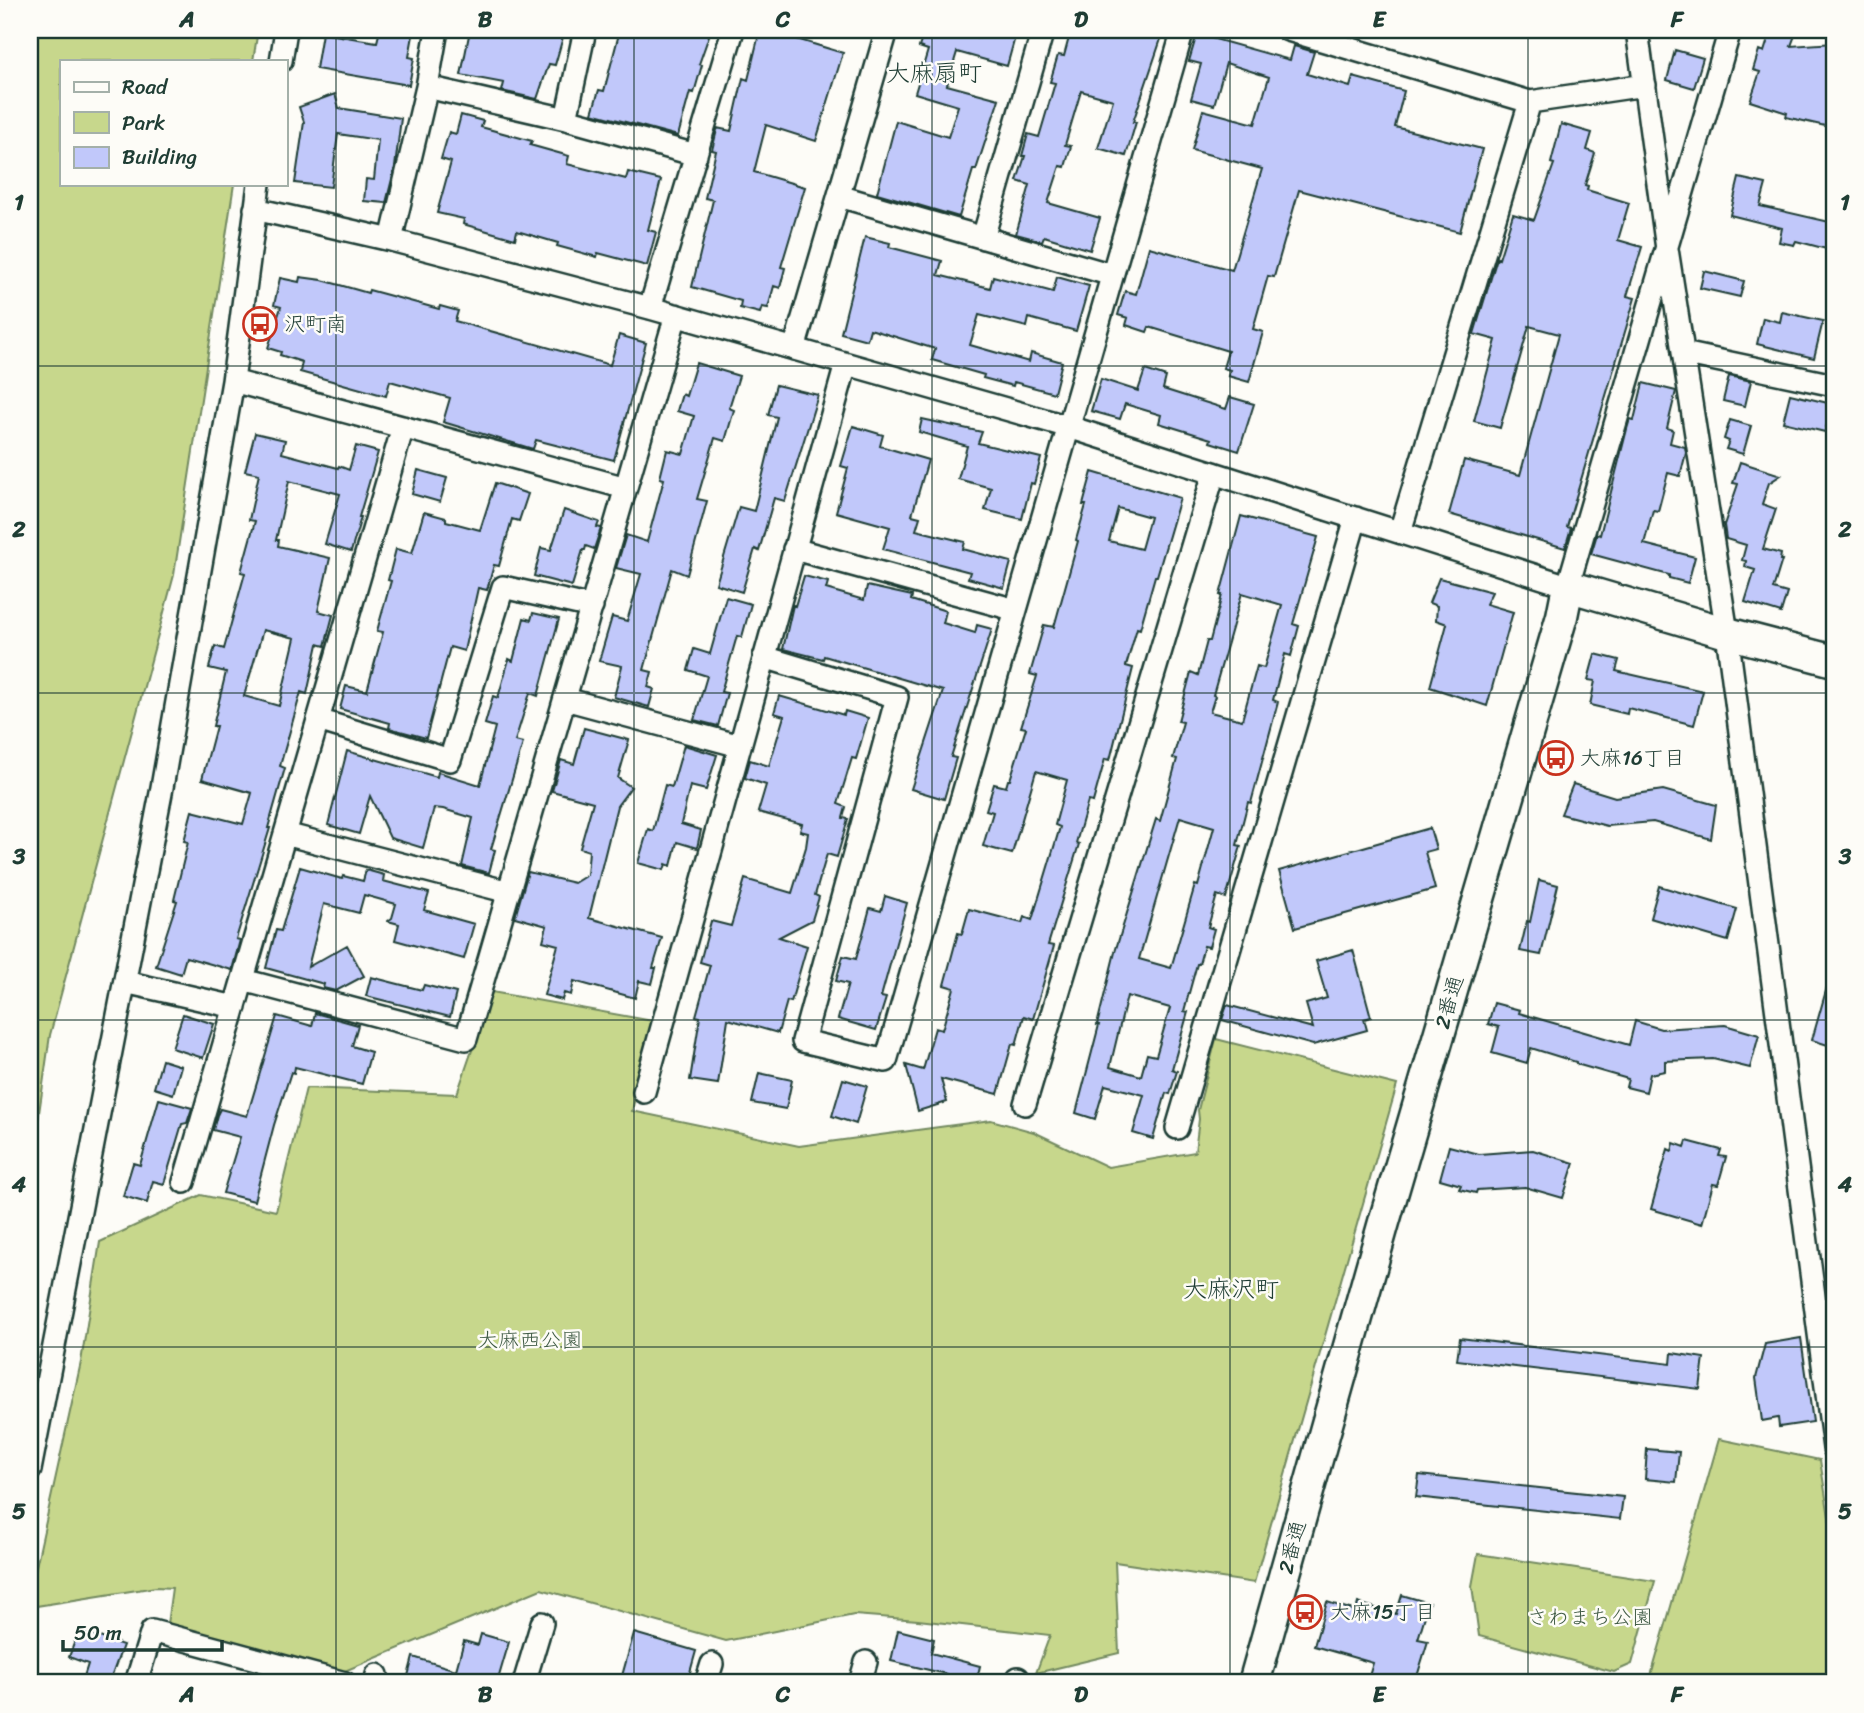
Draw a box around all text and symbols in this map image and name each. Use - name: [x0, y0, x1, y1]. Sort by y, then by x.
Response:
- text: A: [178, 0, 195, 40]
- text: B: [478, 0, 493, 40]
- text: C: [775, 0, 791, 40]
- text: D: [1074, 0, 1089, 40]
- text: E: [1373, 0, 1388, 40]
- text: F: [1670, 0, 1685, 40]
- district label: 大麻扇町: [886, 52, 982, 94]
- legend: [60, 60, 287, 186]
- text: Road: [122, 68, 169, 106]
- text: Park: [122, 104, 165, 142]
- text: Building: [122, 138, 198, 176]
- text: 1: [14, 182, 24, 223]
- text: 1: [1840, 182, 1850, 223]
- bus stop icon: 沢町南: [241, 305, 279, 343]
- place label: 沢町南: [284, 305, 347, 343]
- text: 2: [11, 509, 26, 550]
- text: 2: [1837, 509, 1852, 550]
- bus stop icon: 大麻16丁目: [1537, 739, 1575, 777]
- place label: 大麻16丁目: [1580, 739, 1685, 777]
- text: 3: [12, 836, 26, 877]
- text: 3: [1838, 836, 1852, 877]
- street label: 2番通: [1423, 971, 1475, 1033]
- text: 4: [11, 1164, 27, 1205]
- text: 4: [1837, 1164, 1853, 1205]
- district label: 大麻沢町: [1183, 1268, 1279, 1310]
- park label: 大麻西公園: [478, 1321, 583, 1359]
- text: 5: [12, 1491, 26, 1532]
- text: 5: [1838, 1491, 1852, 1532]
- street label: 2番通: [1267, 1516, 1317, 1578]
- bus stop icon: 大麻15丁目: [1286, 1593, 1324, 1631]
- place label: 大麻15丁目: [1330, 1593, 1436, 1631]
- park label: さわまち公園: [1527, 1598, 1653, 1636]
- scale bar: [63, 1608, 222, 1652]
- text: 50 m: [74, 1614, 122, 1652]
- text: A: [178, 1674, 195, 1713]
- text: B: [478, 1674, 493, 1713]
- text: C: [775, 1674, 791, 1713]
- text: D: [1074, 1674, 1089, 1713]
- text: E: [1373, 1674, 1388, 1713]
- text: F: [1670, 1674, 1685, 1713]

